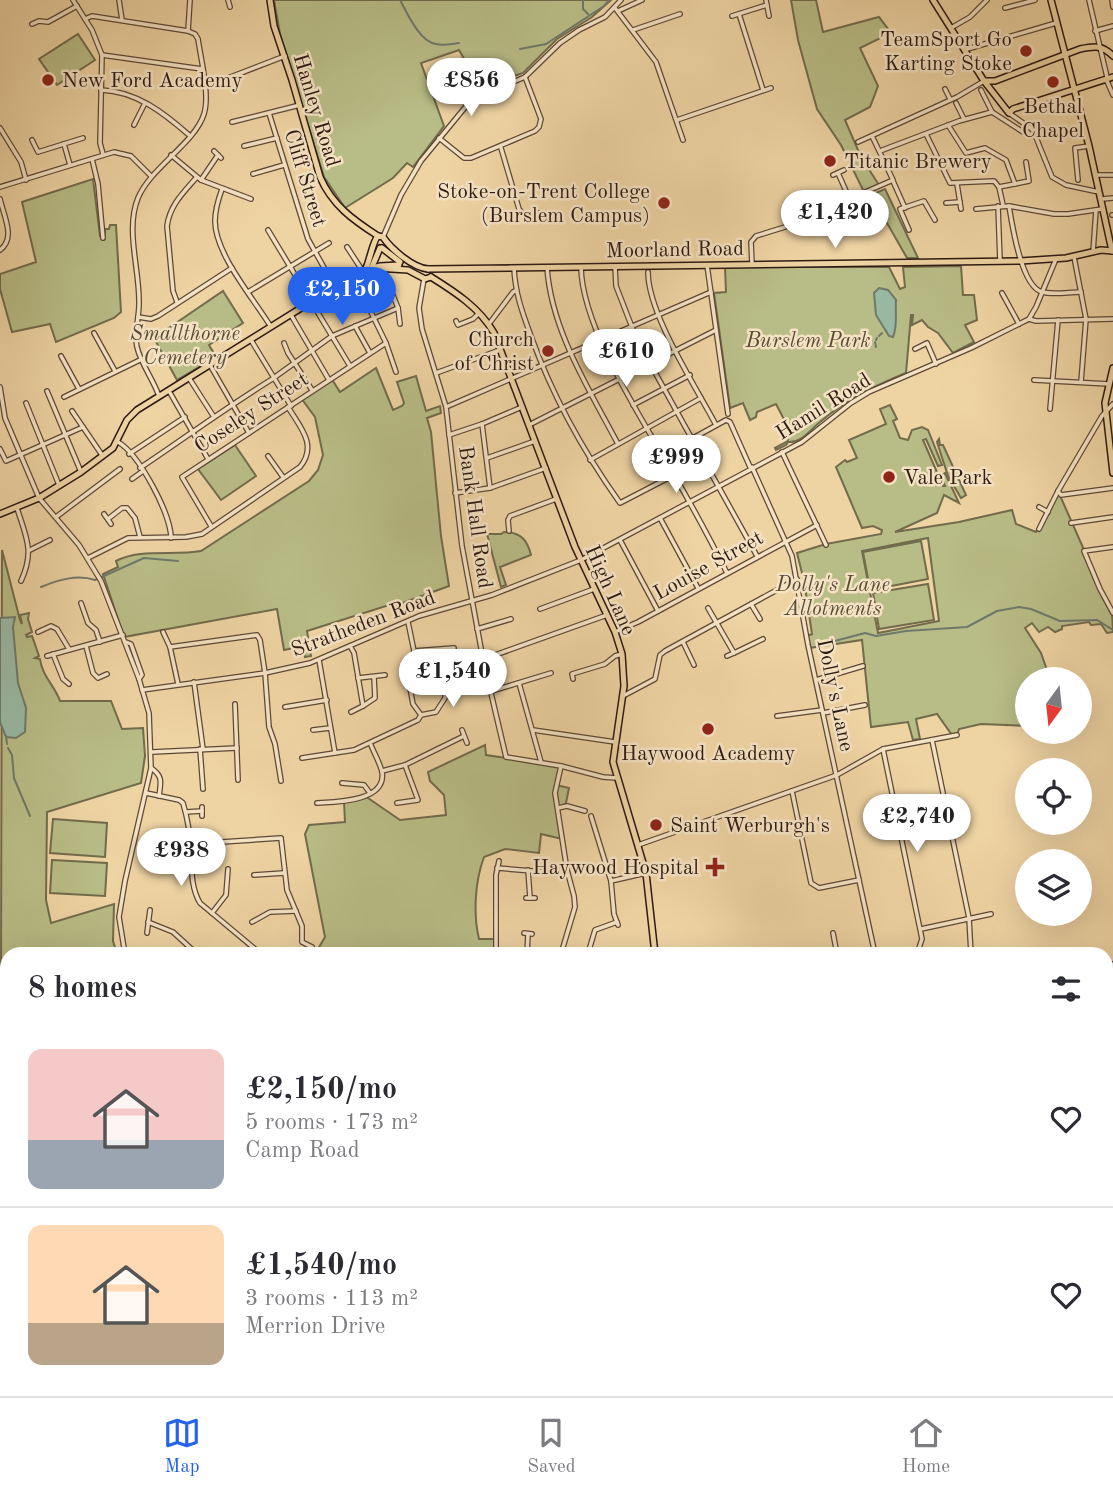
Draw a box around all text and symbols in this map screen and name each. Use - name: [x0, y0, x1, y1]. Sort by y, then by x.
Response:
- place label: TeamSport Go Karting Stoke: [880, 30, 1012, 75]
- marker: TeamSport Go Karting Stoke: [1018, 43, 1034, 59]
- street label: Hanley Road: [288, 51, 343, 170]
- pin: £856: [430, 58, 512, 118]
- text: £856: [443, 69, 499, 92]
- place label: New Ford Academy: [62, 71, 243, 92]
- marker: New Ford Academy: [40, 72, 56, 88]
- marker: Bethal Chapel: [1045, 74, 1061, 90]
- place label: Bethal Chapel: [1022, 97, 1084, 142]
- street label: Cliff Street: [280, 127, 329, 230]
- place label: Titanic Brewery: [844, 152, 992, 173]
- marker: Titanic Brewery: [822, 153, 838, 169]
- place label: Stoke-on-Trent College (Burslem Campus): [437, 182, 650, 227]
- pin: £1,420: [778, 190, 892, 250]
- marker: Stoke-on-Trent College (Burslem Campus): [656, 195, 672, 211]
- text: £1,420: [797, 201, 873, 224]
- street label: Moorland Road: [606, 239, 744, 262]
- pin: £2,150: [285, 268, 399, 327]
- text: £2,150: [304, 278, 380, 301]
- park label: Smallthorne Cemetery: [130, 324, 240, 369]
- place label: Church of Christ: [455, 330, 534, 375]
- pin: £610: [585, 330, 667, 389]
- park label: Burslem Park: [744, 331, 871, 352]
- text: £610: [598, 340, 654, 363]
- marker: Church of Christ: [540, 343, 556, 359]
- street label: Coseley Street: [191, 369, 313, 458]
- street label: Hamil Road: [773, 370, 875, 445]
- pin: £999: [635, 435, 717, 495]
- street label: Bank Hall Road: [454, 444, 495, 590]
- text: £999: [648, 446, 704, 469]
- place label: Vale Park: [903, 468, 992, 489]
- marker: Vale Park: [881, 469, 897, 485]
- street label: Louise Street: [650, 528, 767, 605]
- street label: High Lane: [580, 542, 639, 639]
- park label: Dolly's Lane Allotments: [775, 575, 890, 620]
- street label: Stratheden Road: [289, 587, 438, 662]
- street label: Dolly's Lane: [812, 637, 857, 754]
- pin: £1,540: [396, 650, 510, 709]
- text: £1,540: [415, 660, 491, 683]
- north arrow: [1015, 667, 1092, 744]
- map controls: [1015, 667, 1092, 926]
- marker: Haywood Academy: [700, 721, 716, 737]
- place label: Haywood Academy: [621, 744, 795, 765]
- button: locate: [1015, 758, 1092, 835]
- pin: £2,740: [860, 794, 974, 854]
- text: £2,740: [879, 805, 955, 828]
- place label: Saint Werburgh's: [670, 816, 830, 837]
- marker: Saint Werburgh's: [648, 817, 664, 833]
- pin: £938: [140, 828, 222, 888]
- text: £938: [153, 839, 209, 862]
- button: layers: [1015, 849, 1092, 926]
- marker: Haywood Hospital: [705, 857, 725, 877]
- place label: Haywood Hospital: [532, 858, 699, 879]
- icon: filters: [1047, 970, 1085, 1008]
- text: 8 homes: [28, 974, 137, 1004]
- text: £2,150/mo: [245, 1075, 397, 1105]
- icon: home: [84, 1077, 168, 1161]
- icon: heart: [1047, 1100, 1085, 1138]
- text: 5 rooms · 173 m²: [245, 1111, 418, 1134]
- text: Camp Road: [245, 1139, 360, 1162]
- text: £1,540/mo: [245, 1251, 397, 1281]
- icon: home: [84, 1253, 168, 1337]
- icon: heart: [1047, 1276, 1085, 1314]
- text: 3 rooms · 113 m²: [245, 1287, 418, 1310]
- text: Merrion Drive: [245, 1315, 385, 1338]
- tab: Map: [163, 1414, 201, 1479]
- tab: Saved: [527, 1414, 576, 1479]
- tab: Home: [902, 1414, 950, 1479]

